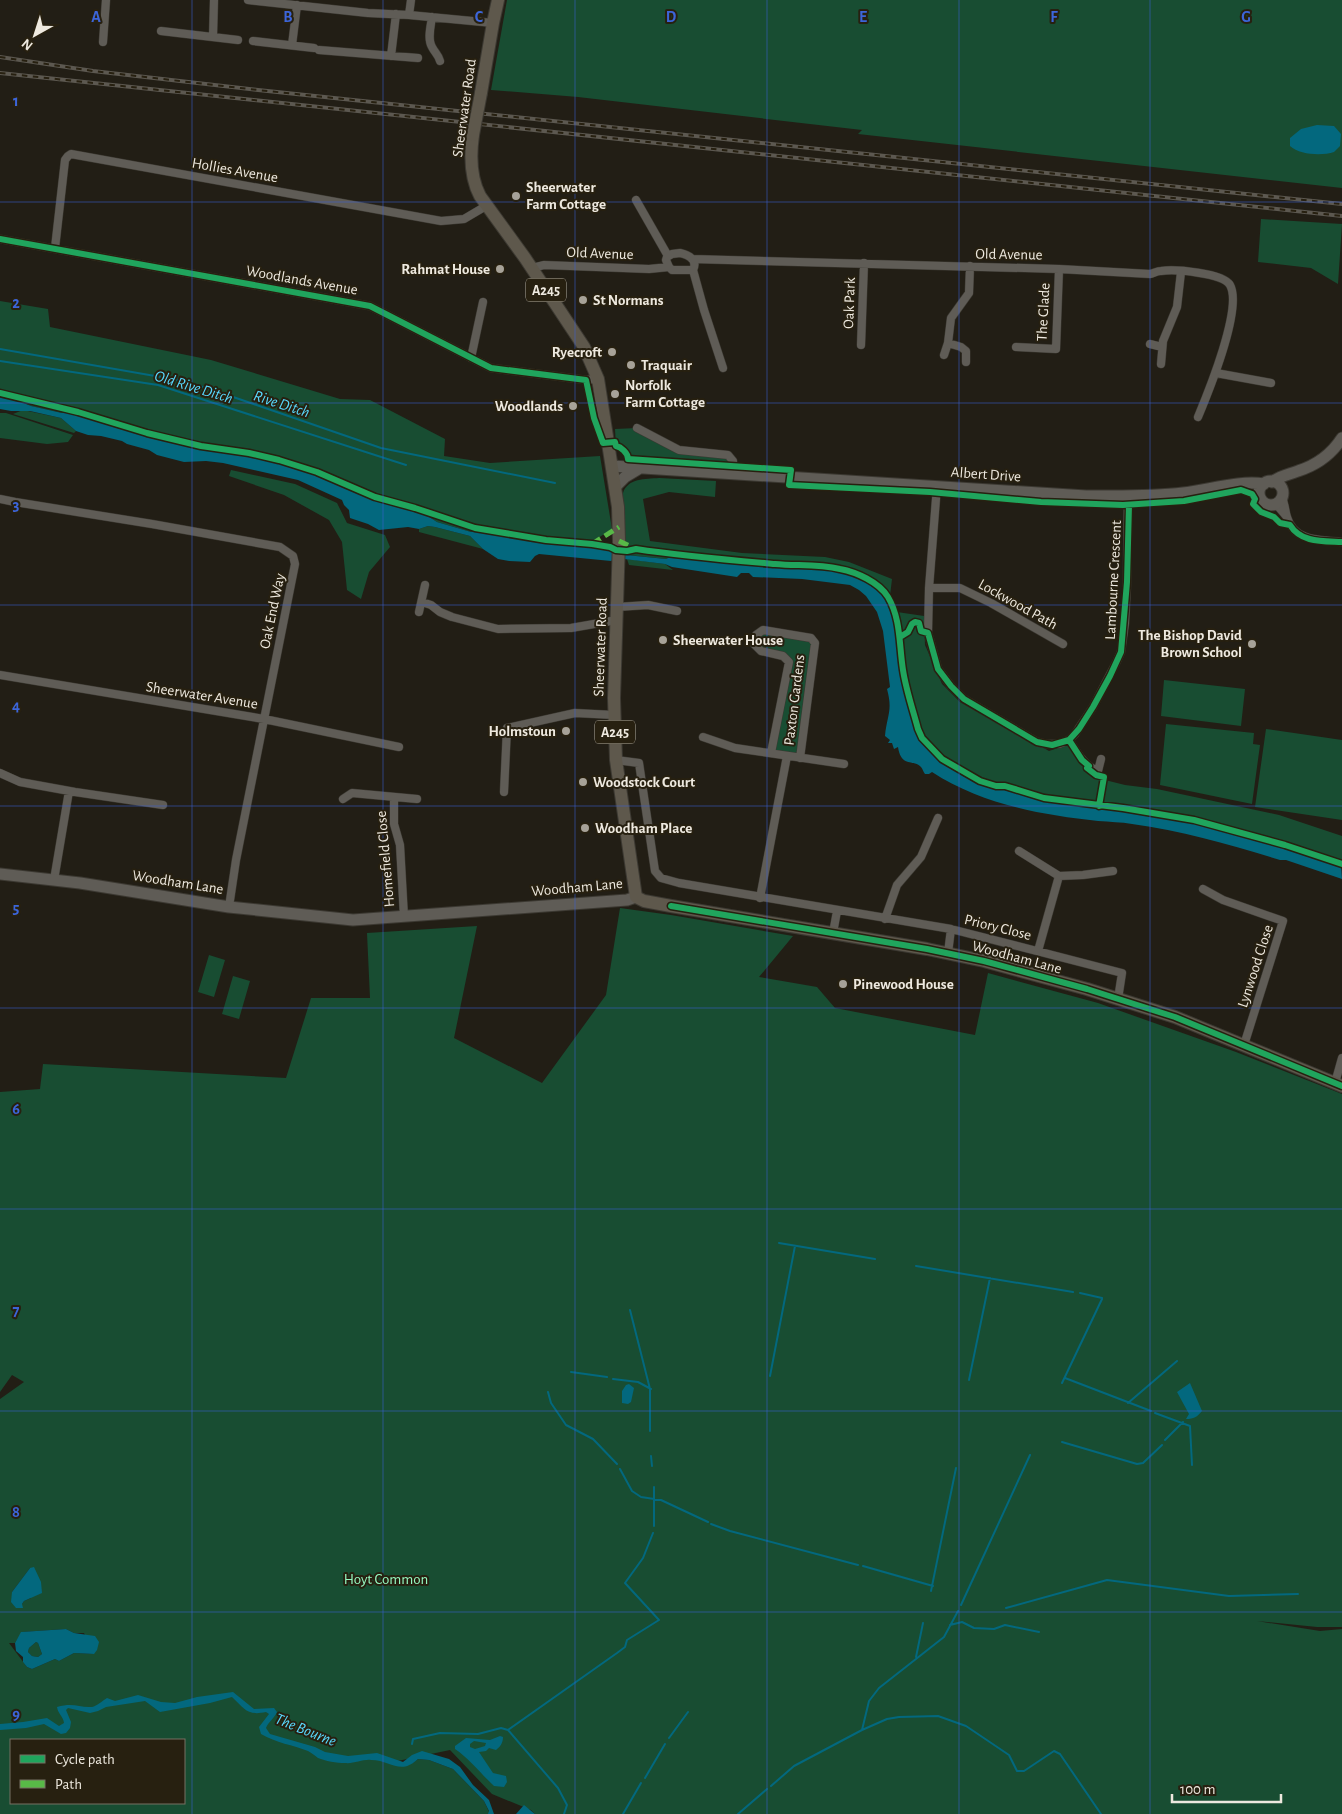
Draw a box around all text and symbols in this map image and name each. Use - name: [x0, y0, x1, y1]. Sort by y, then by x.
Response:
- text: A: [91, 9, 101, 25]
- text: B: [283, 9, 293, 25]
- text: C: [475, 9, 484, 25]
- text: D: [666, 9, 677, 25]
- text: E: [859, 9, 867, 25]
- text: F: [1050, 9, 1058, 25]
- text: G: [1241, 9, 1251, 25]
- north arrow: [10, 10, 60, 60]
- text: N: [19, 36, 36, 53]
- street label: Sheerwater Road: [450, 58, 479, 158]
- text: 1: [13, 93, 19, 109]
- street label: Hollies Avenue: [191, 156, 279, 185]
- place label: Sheerwater Farm Cottage: [526, 180, 606, 212]
- marker: Sheerwater Farm Cottage: [510, 190, 522, 202]
- street label: Old Avenue: [566, 245, 634, 262]
- street label: Old Avenue: [975, 246, 1043, 263]
- place label: Rahmat House: [401, 262, 490, 277]
- street label: Woodlands Avenue: [245, 263, 359, 298]
- marker: Rahmat House: [494, 263, 506, 275]
- street label: Oak Park: [841, 277, 858, 329]
- road number: A245: [526, 278, 566, 302]
- street label: The Glade: [1034, 282, 1053, 342]
- place label: St Normans: [593, 293, 664, 308]
- marker: St Normans: [577, 294, 589, 306]
- text: 2: [12, 295, 20, 311]
- place label: Ryecroft: [552, 345, 602, 360]
- marker: Ryecroft: [606, 346, 618, 358]
- place label: Traquair: [641, 358, 693, 373]
- marker: Traquair: [625, 359, 637, 371]
- water label: Old Rive Ditch: [153, 367, 235, 406]
- place label: Norfolk Farm Cottage: [625, 378, 705, 410]
- water label: Rive Ditch: [252, 387, 312, 421]
- marker: Norfolk Farm Cottage: [609, 388, 621, 400]
- place label: Woodlands: [495, 399, 563, 414]
- marker: Woodlands: [567, 400, 579, 412]
- street label: Albert Drive: [950, 465, 1022, 484]
- text: 3: [13, 497, 20, 513]
- street label: Lambourne Crescent: [1103, 520, 1124, 640]
- street label: Oak End Way: [257, 572, 288, 650]
- street label: Lockwood Path: [976, 577, 1060, 632]
- street label: Sheerwater Road: [591, 597, 610, 697]
- place label: The Bishop David Brown School: [1138, 628, 1242, 660]
- place label: Sheerwater House: [673, 633, 783, 648]
- marker: Sheerwater House: [657, 634, 669, 646]
- marker: The Bishop David Brown School: [1246, 638, 1258, 650]
- street label: Paxton Gardens: [781, 654, 808, 746]
- street label: Sheerwater Avenue: [145, 679, 259, 712]
- text: 4: [12, 698, 20, 714]
- road number: A245: [595, 720, 635, 744]
- place label: Holmstoun: [489, 724, 556, 739]
- marker: Holmstoun: [560, 725, 572, 737]
- place label: Woodstock Court: [593, 775, 695, 790]
- marker: Woodstock Court: [577, 776, 589, 788]
- street label: Homefield Close: [374, 810, 397, 908]
- place label: Woodham Place: [595, 821, 692, 836]
- marker: Woodham Place: [579, 822, 591, 834]
- street label: Woodham Lane: [131, 868, 225, 897]
- street label: Woodham Lane: [531, 876, 624, 899]
- text: 5: [13, 900, 20, 916]
- street label: Priory Close: [963, 912, 1033, 943]
- street label: Lynwood Close: [1235, 923, 1276, 1009]
- street label: Woodham Lane: [971, 938, 1063, 977]
- place label: Pinewood House: [853, 977, 954, 992]
- marker: Pinewood House: [837, 978, 849, 990]
- text: 6: [12, 1101, 20, 1117]
- text: 7: [13, 1303, 20, 1319]
- text: 8: [12, 1504, 20, 1520]
- park label: Hoyt Common: [344, 1572, 428, 1587]
- text: 9: [12, 1706, 20, 1722]
- water label: The Bourne: [273, 1710, 338, 1749]
- legend: [10, 1739, 185, 1804]
- text: Cycle path: [55, 1752, 115, 1767]
- scale bar: [1172, 1772, 1281, 1804]
- text: Path: [55, 1777, 82, 1792]
- text: 100 m: [1180, 1782, 1215, 1797]

